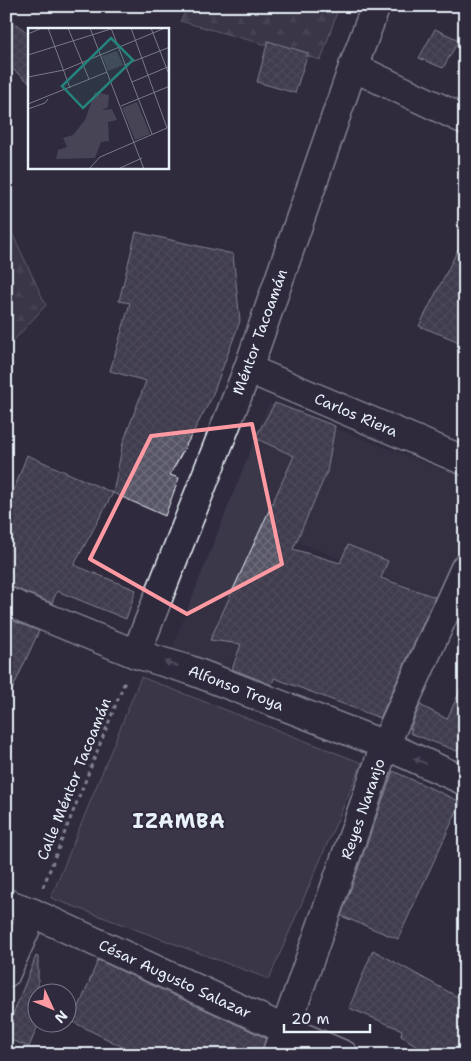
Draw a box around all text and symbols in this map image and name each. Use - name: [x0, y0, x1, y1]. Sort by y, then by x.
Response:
- inset map: [28, 28, 169, 169]
- street label: Méntor Tacoamán: [228, 266, 292, 398]
- street label: Carlos Riera: [311, 389, 401, 442]
- one-way arrow: [163, 660, 178, 668]
- street label: Alfonso Troya: [185, 661, 287, 716]
- street label: Calle Méntor Tacoamán: [32, 695, 116, 863]
- street label: Reyes Naranjo: [336, 756, 390, 862]
- one-way arrow: [413, 756, 427, 764]
- district label: IZAMBA: [132, 808, 226, 834]
- street label: César Augusto Salazar: [96, 935, 254, 1023]
- north arrow: [28, 984, 78, 1034]
- scale bar: [284, 1001, 370, 1033]
- text: N: [51, 1007, 72, 1027]
- text: 20 m: [291, 1009, 330, 1029]

